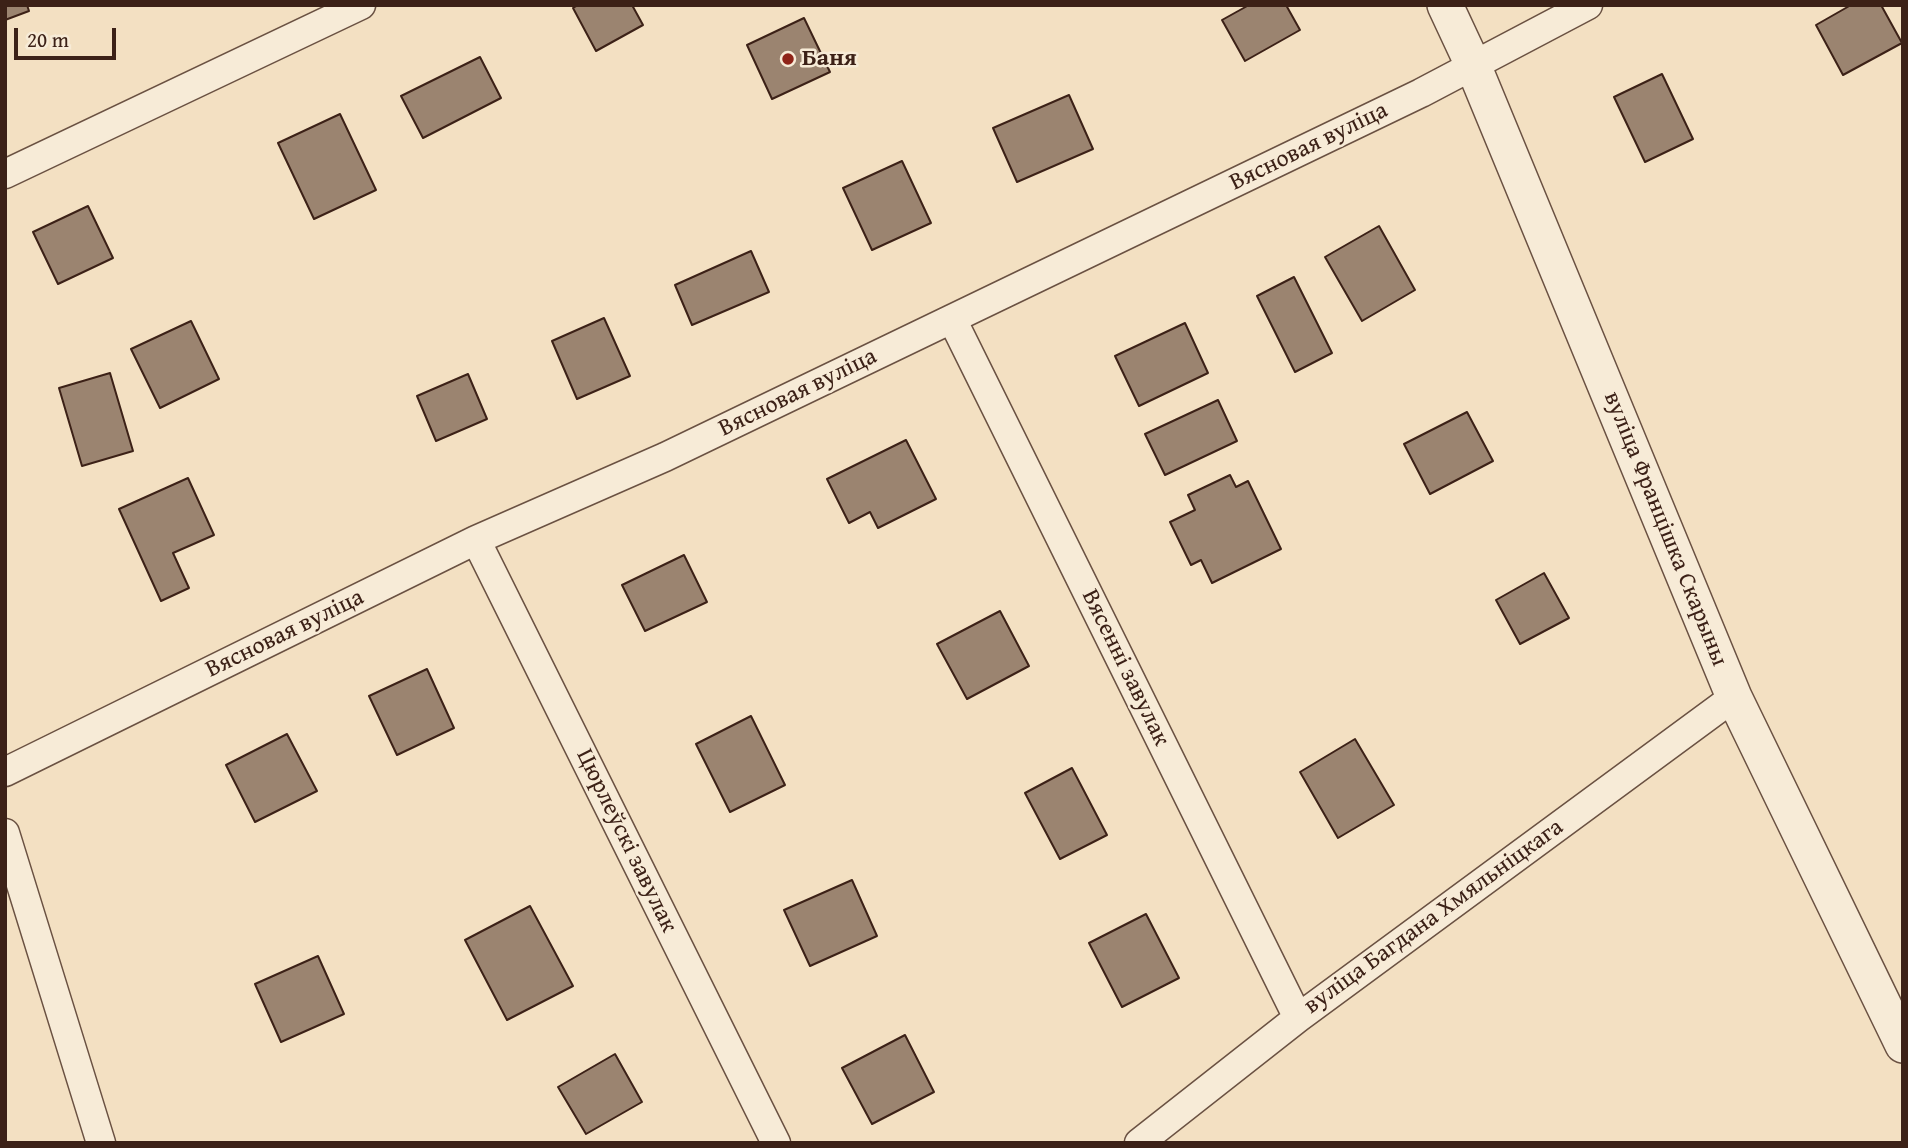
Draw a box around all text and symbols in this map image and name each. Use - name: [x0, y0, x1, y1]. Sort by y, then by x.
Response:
- scale bar: [18, 14, 119, 58]
- text: 20 m: [27, 24, 69, 55]
- place label: Баня: [802, 45, 857, 73]
- marker: Баня: [780, 51, 796, 67]
- street label: Вясновая вуліца: [1225, 96, 1393, 198]
- street label: Вясновая вуліца: [714, 342, 882, 444]
- street label: вуліца Францішка Скарыны: [1597, 388, 1733, 670]
- street label: Вясновая вуліца: [201, 583, 369, 685]
- street label: Вясенні завулак: [1075, 585, 1175, 751]
- street label: Цюрлеўскі завулак: [569, 745, 683, 937]
- street label: вуліца Багдана Хмяльніцкага: [1299, 813, 1569, 1021]

